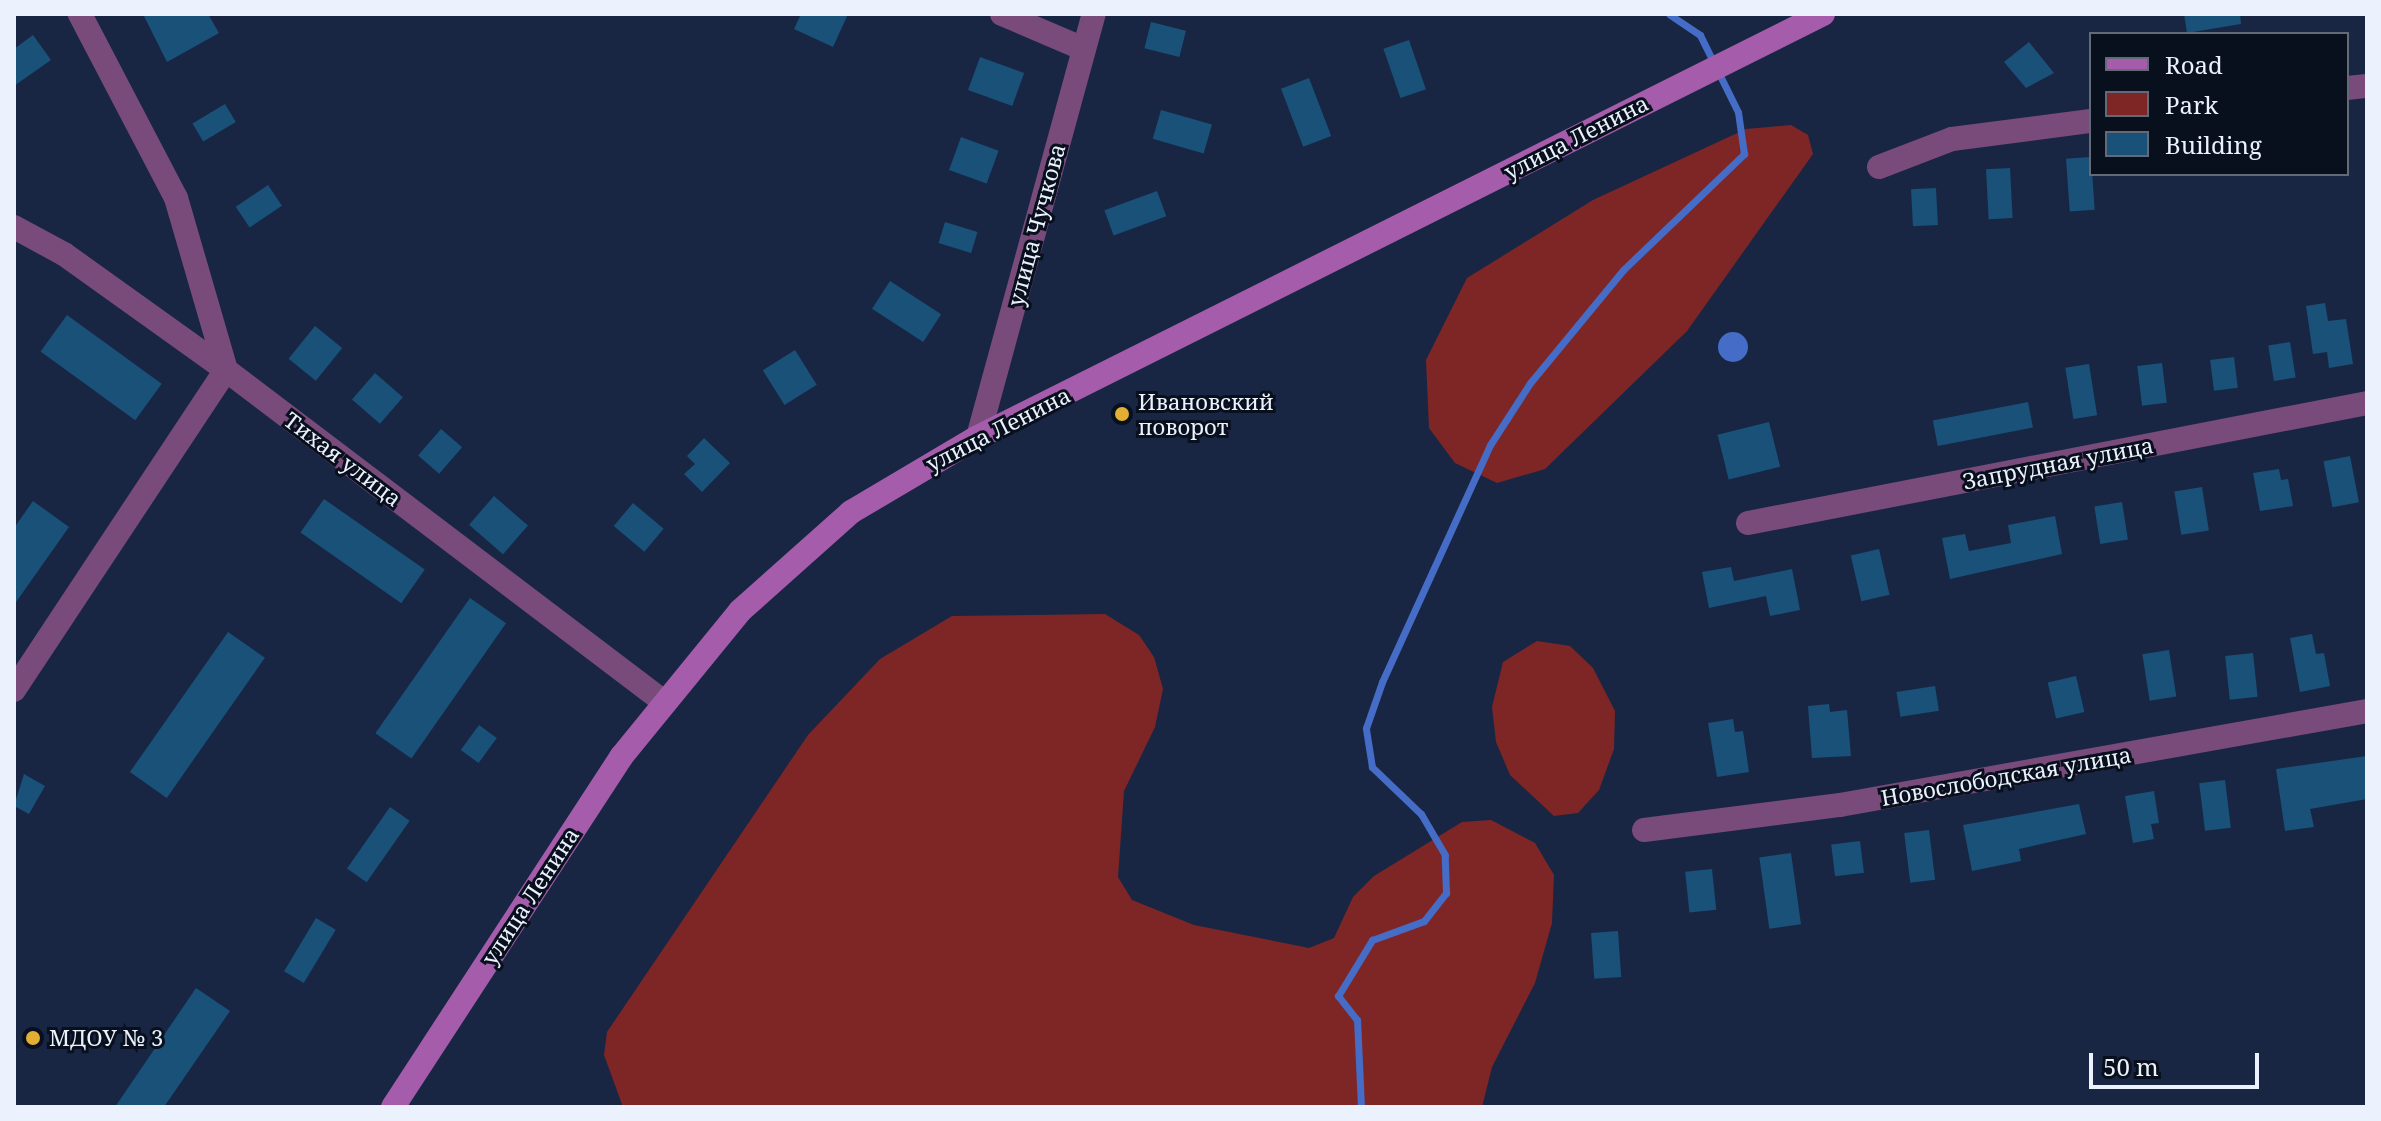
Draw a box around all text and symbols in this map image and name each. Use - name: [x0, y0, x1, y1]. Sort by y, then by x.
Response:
- legend: [2089, 32, 2349, 176]
- text: Road: [2165, 48, 2223, 81]
- text: Park: [2165, 88, 2218, 121]
- street label: улица Ленина: [1499, 89, 1653, 185]
- text: Building: [2165, 128, 2262, 161]
- street label: улица Чучкова: [1002, 141, 1070, 309]
- street label: улица Ленина: [921, 381, 1075, 477]
- place label: Ивановский поворот: [1138, 388, 1274, 440]
- marker: Ивановский поворот: [1113, 405, 1131, 423]
- street label: Тихая улица: [279, 406, 407, 512]
- street label: Запрудная улица: [1960, 432, 2156, 494]
- street label: Новослободская улица: [1879, 741, 2133, 811]
- street label: улица Ленина: [476, 822, 584, 970]
- place label: МДОУ № 3: [49, 1025, 163, 1051]
- marker: МДОУ № 3: [24, 1029, 42, 1047]
- scale bar: [2093, 1037, 2263, 1087]
- text: 50 m: [2103, 1050, 2159, 1083]

